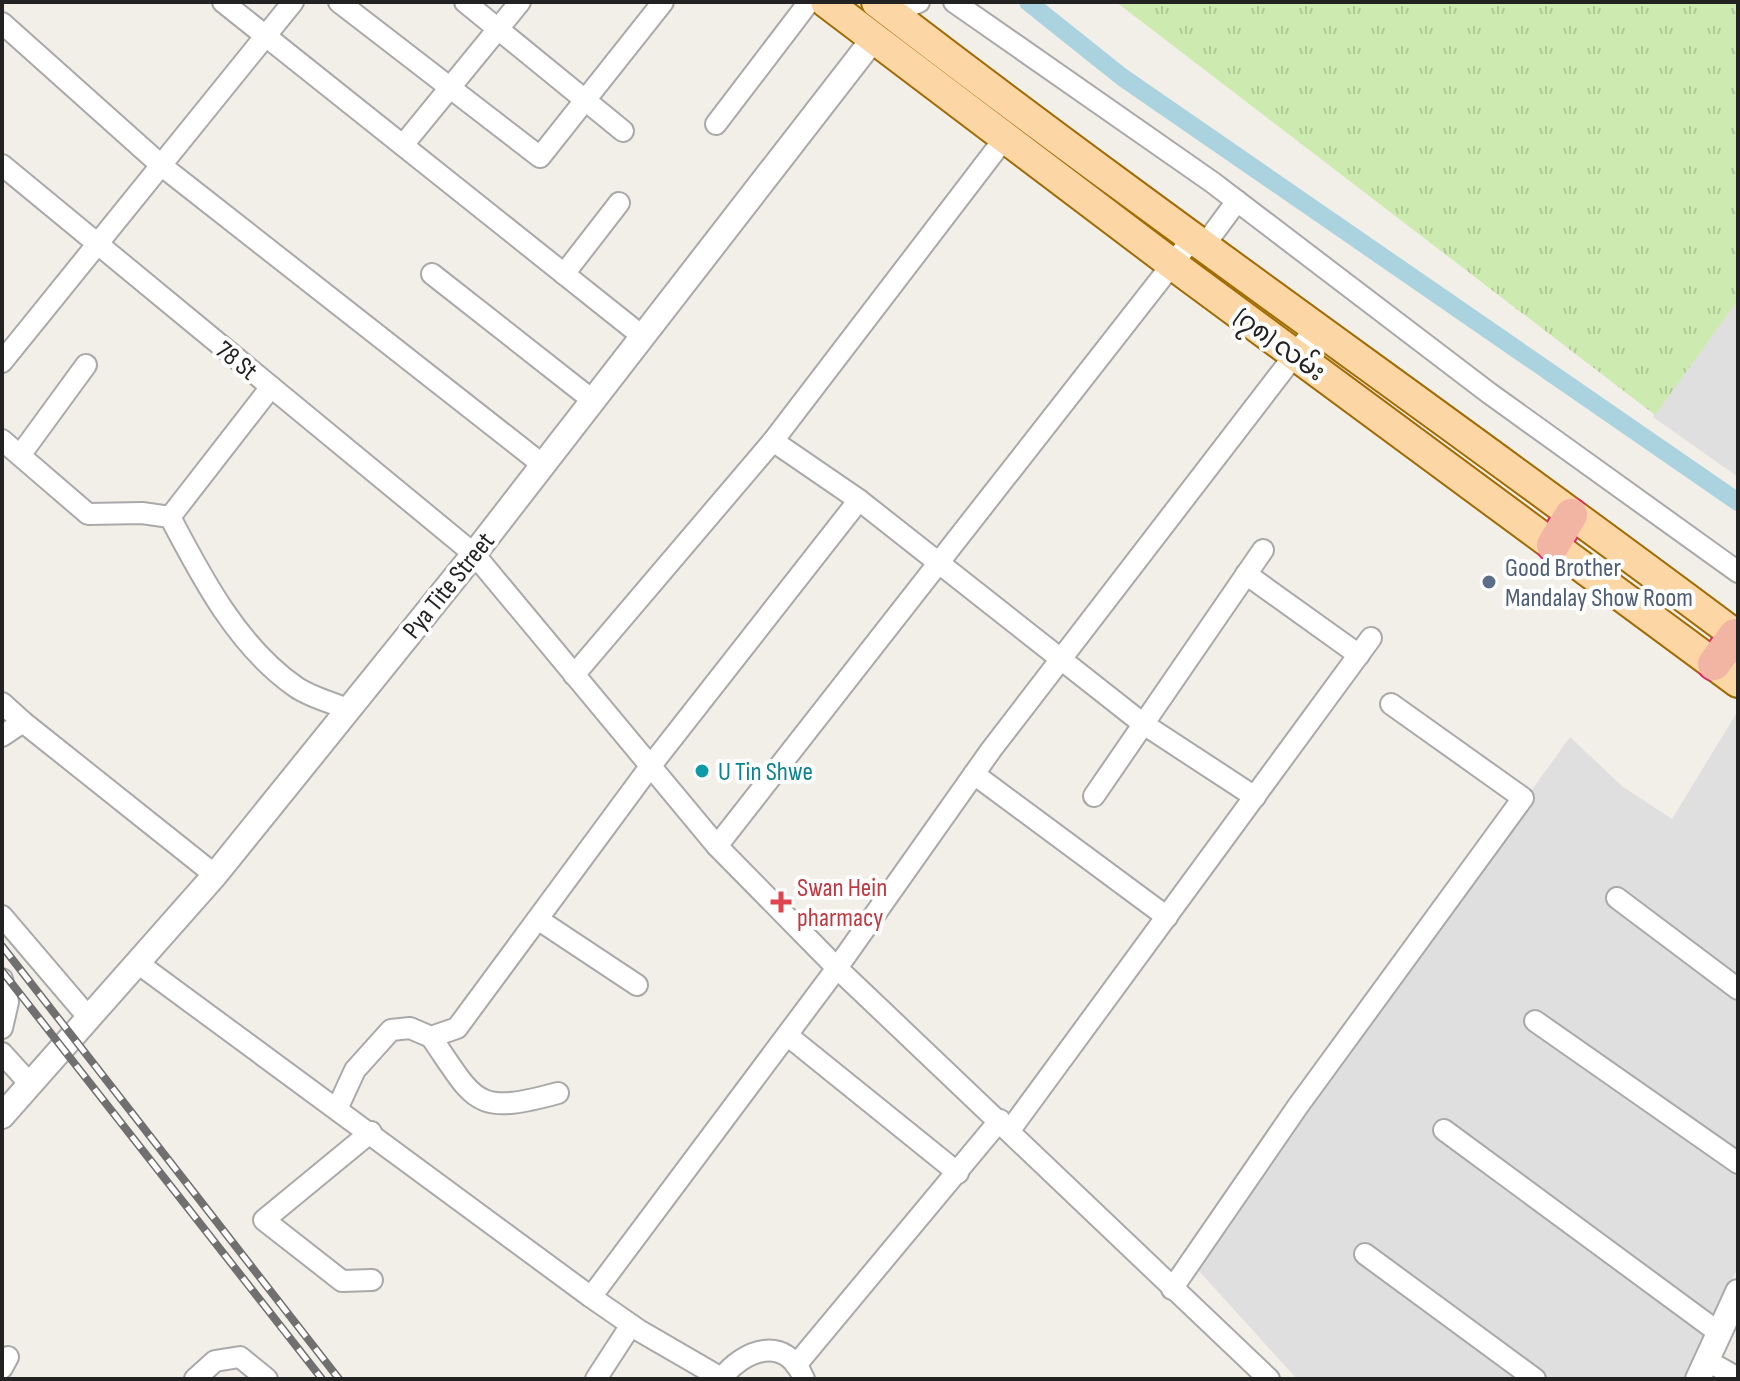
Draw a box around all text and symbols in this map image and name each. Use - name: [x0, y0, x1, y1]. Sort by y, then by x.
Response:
- street label: (၇၈) လမ်း: [1225, 299, 1332, 392]
- street label: 78 St: [209, 335, 263, 387]
- street label: Pya Tite Street: [397, 527, 501, 645]
- place label: Good Brother Mandalay Show Room: [1505, 553, 1693, 614]
- marker: Good Brother Mandalay Show Room: [1480, 573, 1498, 591]
- place label: U Tin Shwe: [718, 757, 813, 788]
- marker: U Tin Shwe: [693, 762, 711, 780]
- place label: Swan Hein pharmacy: [797, 873, 887, 934]
- marker: Swan Hein pharmacy: [772, 893, 790, 911]

